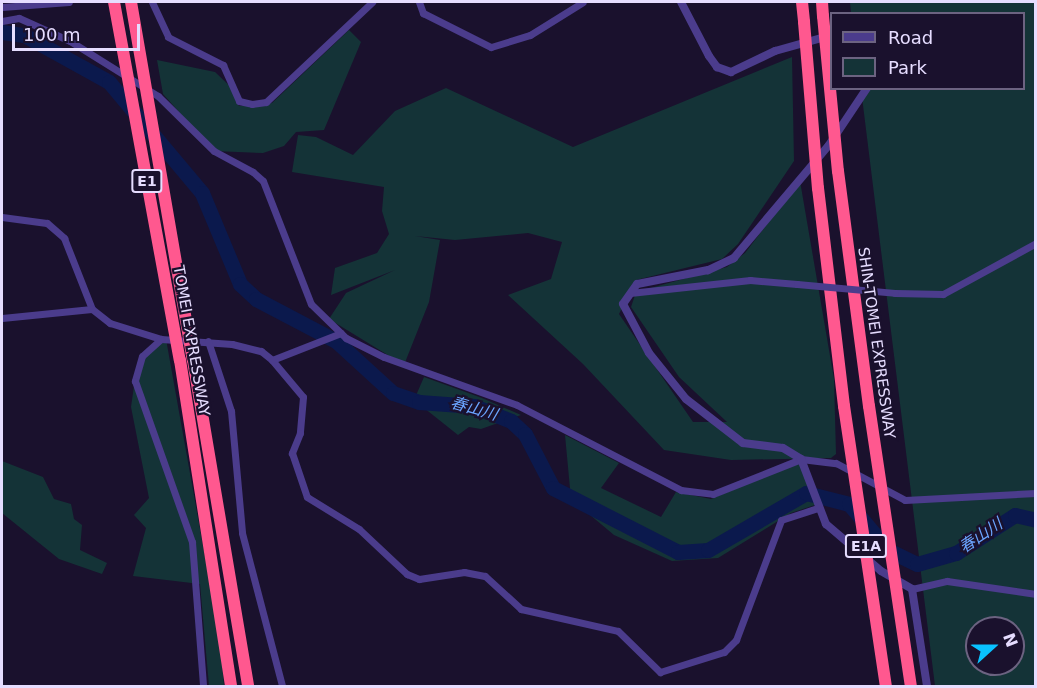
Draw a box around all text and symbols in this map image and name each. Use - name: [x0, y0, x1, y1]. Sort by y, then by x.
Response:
- scale bar: [15, 12, 142, 50]
- legend: [830, 12, 1025, 90]
- text: 100 m: [23, 24, 81, 45]
- text: Road: [888, 27, 933, 48]
- text: Park: [888, 57, 927, 78]
- road number: E1: [130, 170, 164, 192]
- street label: SHIN-TOMEI EXPRESSWAY: [854, 246, 898, 440]
- street label: TOMEI EXPRESSWAY: [169, 264, 213, 418]
- water label: 春山川: [448, 393, 500, 425]
- water label: 春山川: [956, 515, 1006, 557]
- road number: E1A: [844, 535, 888, 557]
- north arrow: [965, 616, 1025, 676]
- text: N: [999, 630, 1022, 650]

